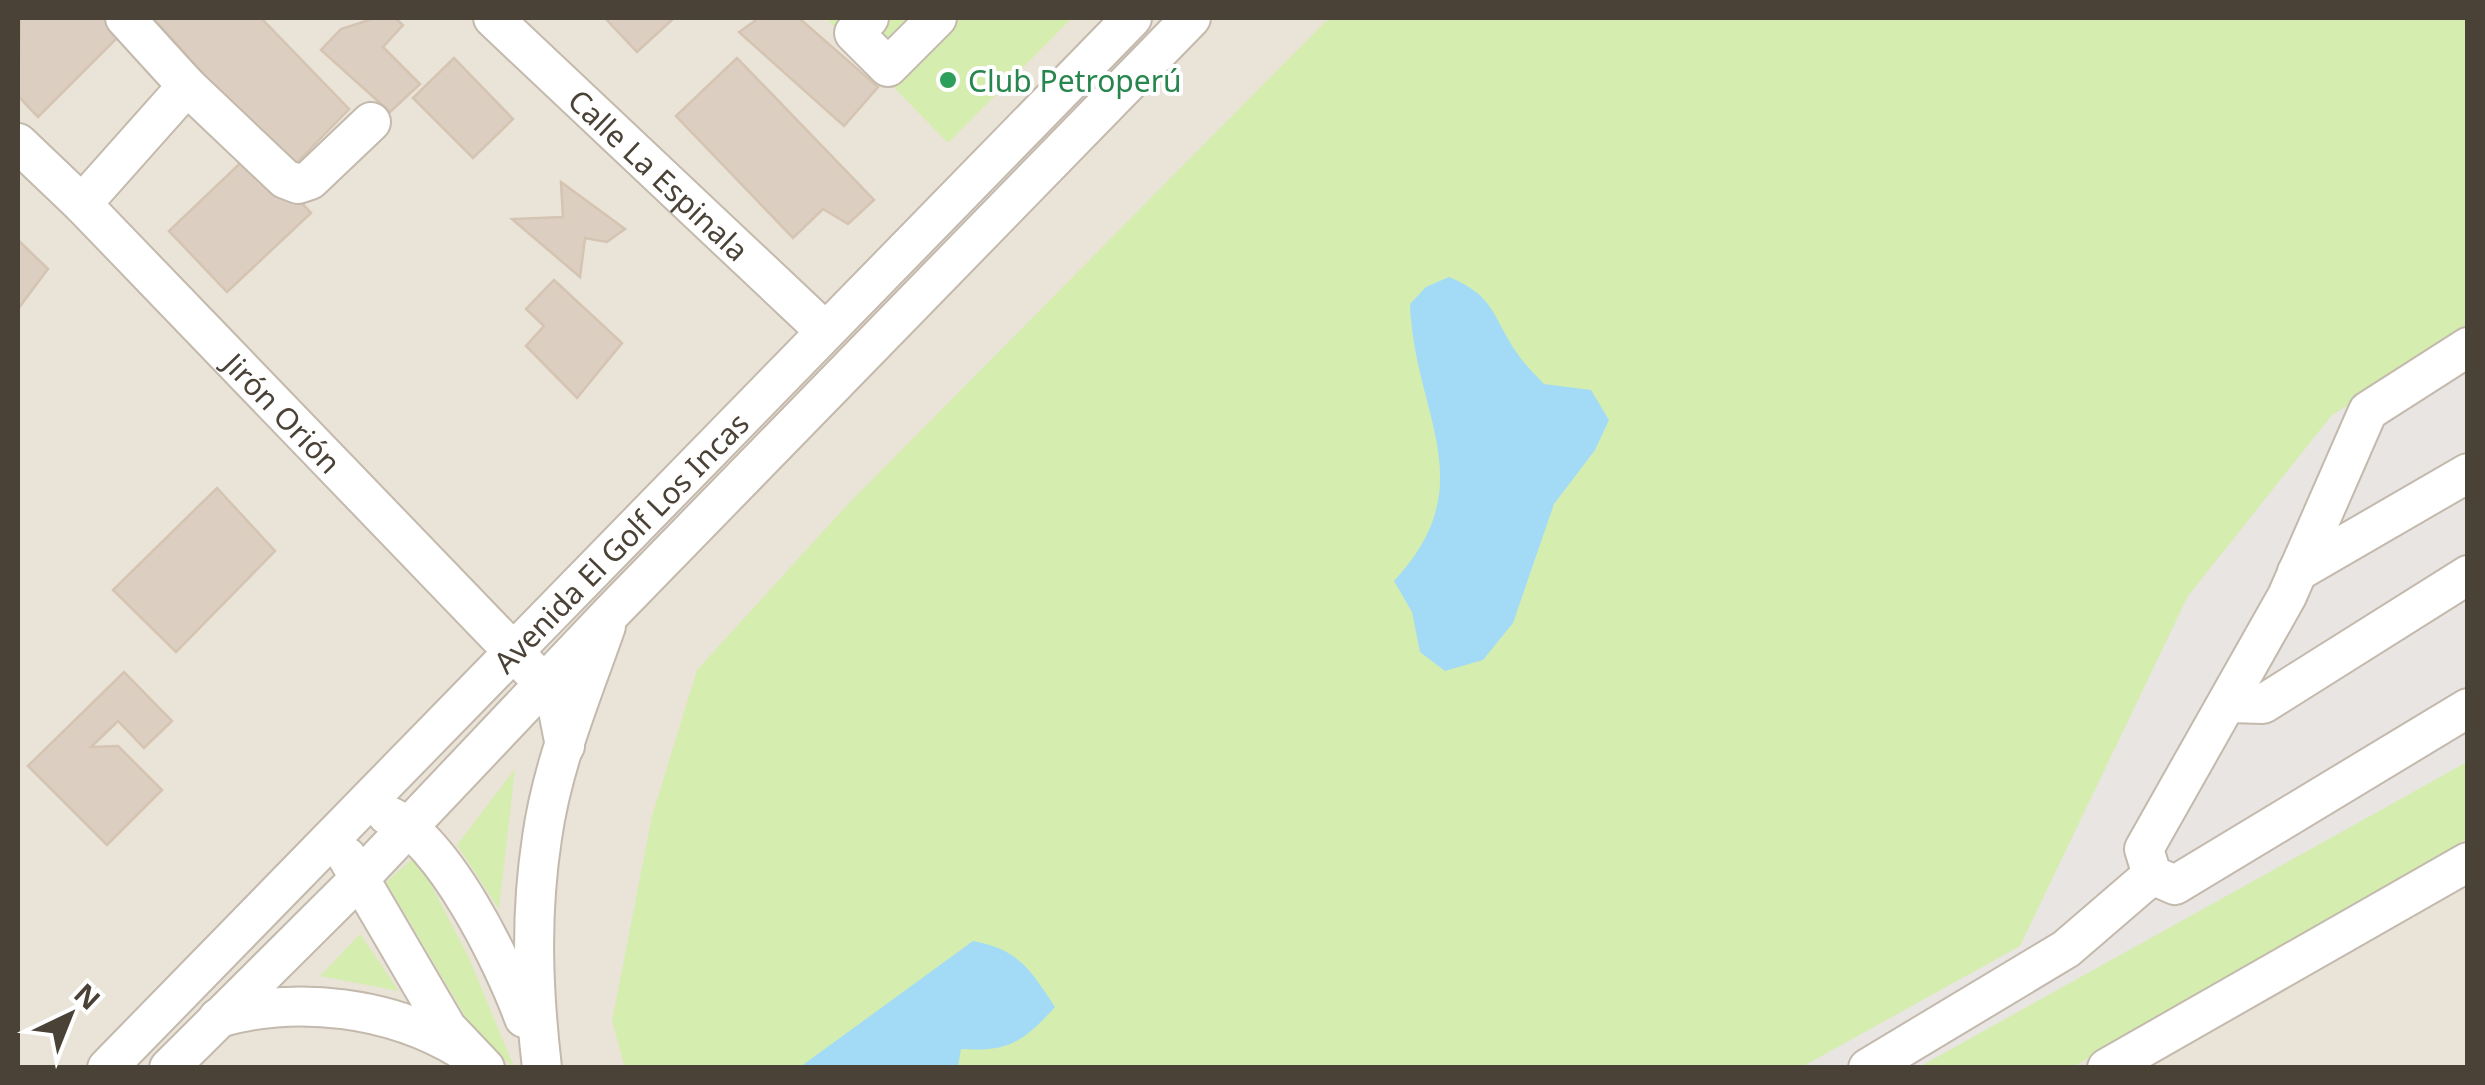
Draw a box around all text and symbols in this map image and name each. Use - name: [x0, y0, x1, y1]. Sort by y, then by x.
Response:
- place label: Club Petroperú: [968, 60, 1182, 101]
- marker: Club Petroperú: [937, 69, 959, 91]
- street label: Calle La Espinala: [560, 79, 758, 269]
- street label: Jirón Orión: [213, 341, 351, 482]
- street label: Avenida El Golf Los Incas: [484, 403, 757, 681]
- north arrow: [20, 965, 120, 1065]
- text: N: [66, 974, 109, 1018]

